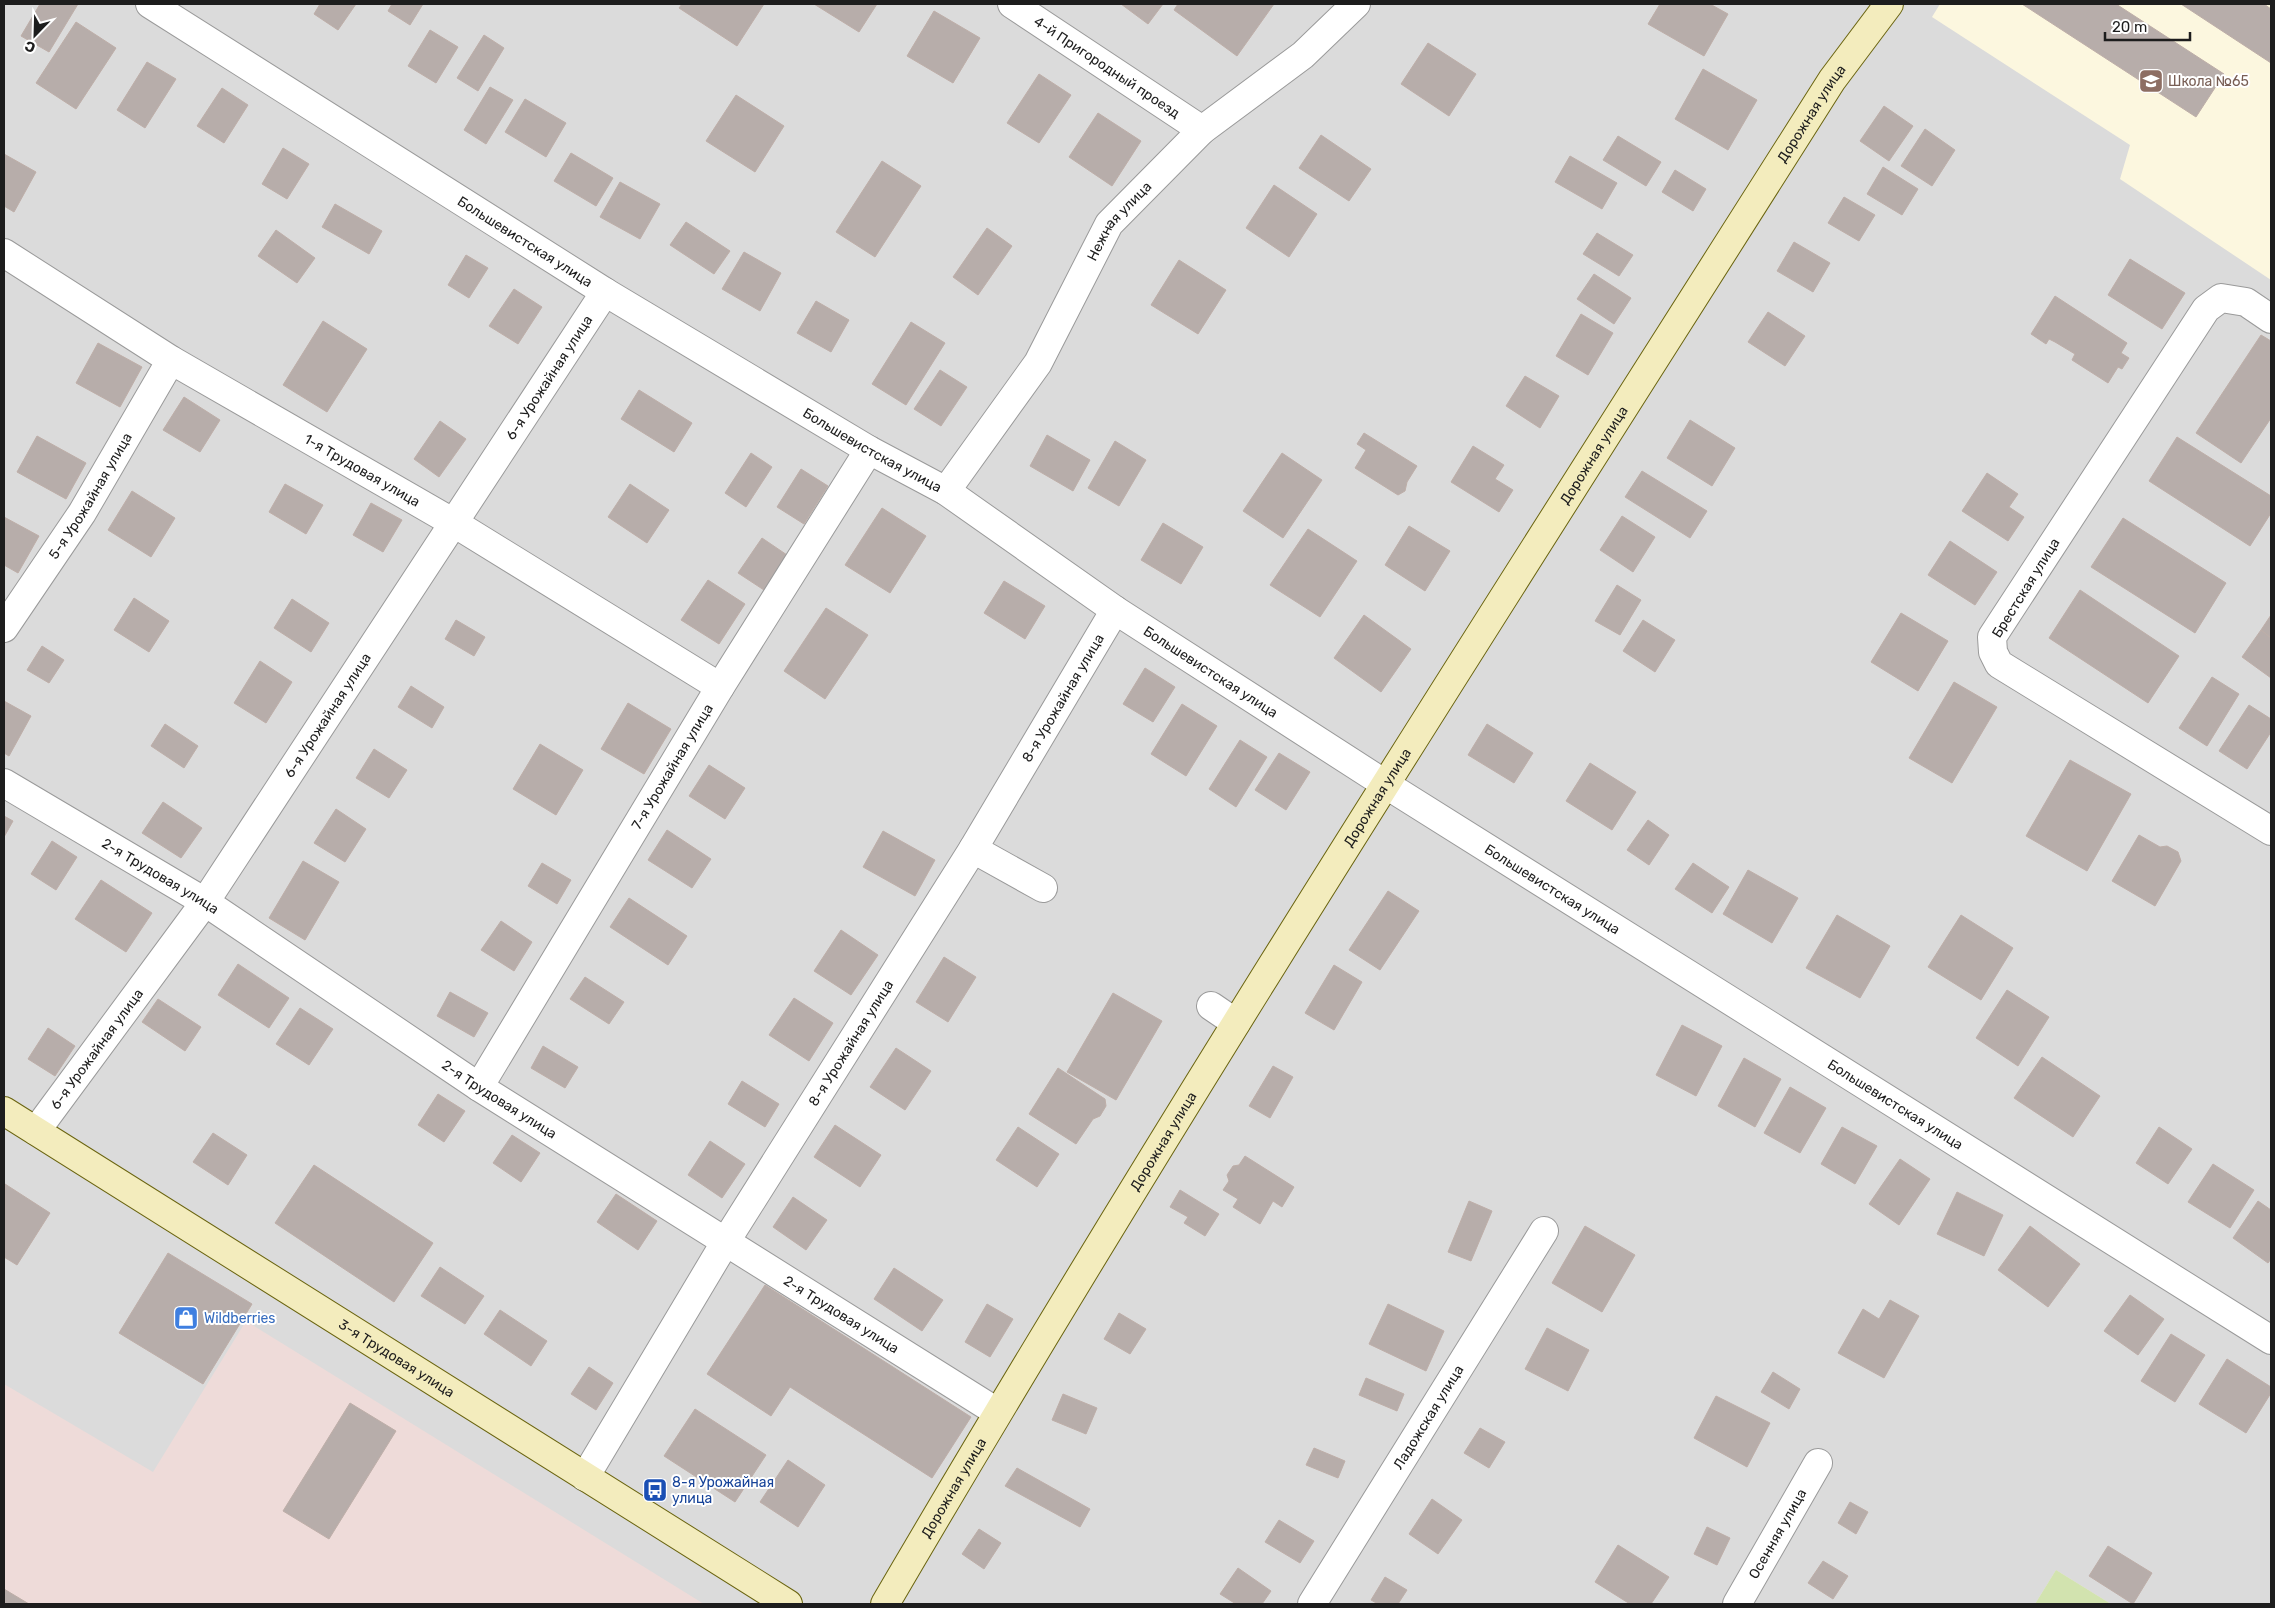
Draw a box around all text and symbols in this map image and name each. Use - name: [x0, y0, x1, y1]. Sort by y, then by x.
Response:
- north arrow: [10, 10, 60, 60]
- scale bar: [2105, 10, 2190, 42]
- street label: 4-й Пригородный проезд: [1031, 12, 1183, 122]
- text: 20 m: [2112, 18, 2147, 36]
- text: С: [22, 37, 38, 56]
- street label: Дорожная улица: [1773, 61, 1849, 166]
- school or university icon: Школа №65: [2138, 68, 2164, 94]
- place label: Школа №65: [2168, 73, 2249, 90]
- street label: Нежная улица: [1083, 178, 1155, 264]
- street label: Большевистская улица: [454, 192, 596, 291]
- street label: 6-я Урожайная улица: [502, 312, 596, 443]
- street label: Дорожная улица: [1556, 403, 1631, 507]
- street label: Большевистская улица: [800, 404, 945, 496]
- street label: 5-я Урожайная улица: [45, 429, 135, 562]
- street label: 1-я Трудовая улица: [301, 430, 423, 510]
- street label: Брестская улица: [1988, 535, 2064, 641]
- street label: Большевистская улица: [1140, 622, 1281, 721]
- street label: 8-я Урожайная улица: [1018, 631, 1107, 765]
- street label: 6-я Урожайная улица: [280, 650, 374, 781]
- street label: 7-я Урожайная улица: [628, 701, 716, 833]
- street label: Дорожная улица: [1340, 745, 1415, 850]
- street label: 2-я Трудовая улица: [99, 835, 222, 917]
- street label: Большевистская улица: [1482, 840, 1623, 938]
- street label: 8-я Урожайная улица: [805, 977, 897, 1109]
- street label: 6-я Урожайная улица: [47, 985, 147, 1113]
- street label: 2-я Трудовая улица: [439, 1056, 560, 1142]
- street label: Большевистская улица: [1825, 1056, 1966, 1153]
- street label: Дорожная улица: [1126, 1089, 1200, 1194]
- street label: 2-я Трудовая улица: [781, 1272, 902, 1357]
- shop icon: Wildberries: [173, 1305, 199, 1331]
- place label: Wildberries: [204, 1310, 276, 1327]
- street label: 3-я Трудовая улица: [336, 1315, 458, 1401]
- street label: Ладожская улица: [1389, 1362, 1467, 1472]
- street label: Дорожная улица: [917, 1435, 990, 1541]
- place label: 8-я Урожайная улица: [672, 1474, 774, 1507]
- bus stop icon: 8-я Урожайная улица: [642, 1477, 668, 1503]
- street label: Осенняя улица: [1745, 1486, 1810, 1582]

